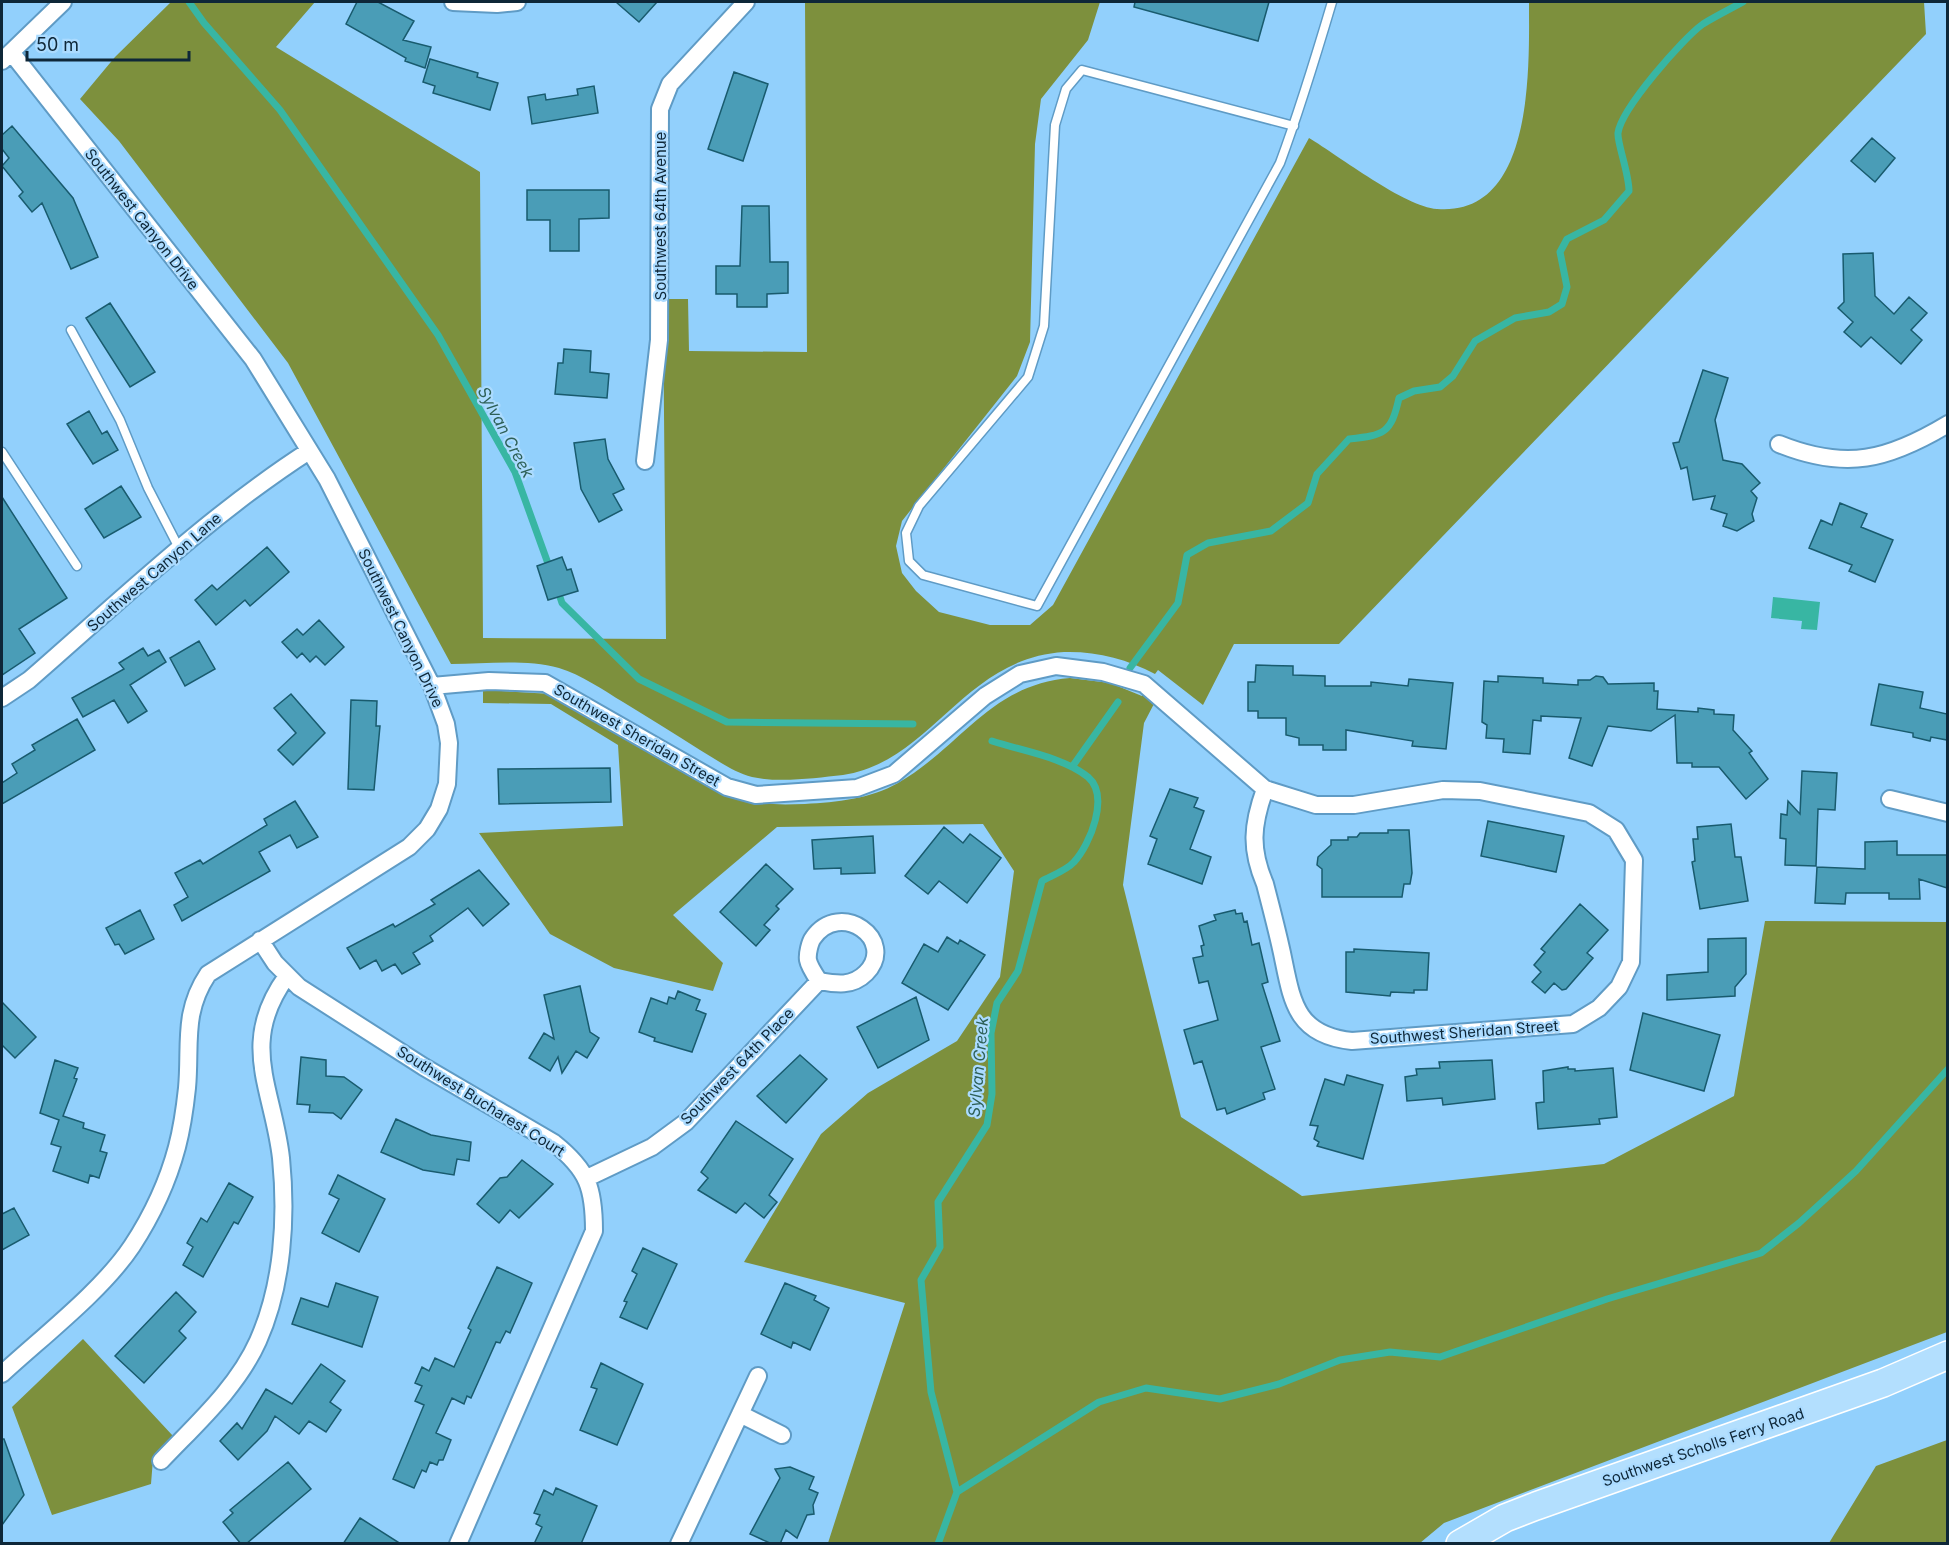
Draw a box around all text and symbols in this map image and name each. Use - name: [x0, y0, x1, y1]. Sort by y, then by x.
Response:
- scale bar: [27, 24, 189, 62]
- text: 50 m: [36, 34, 79, 55]
- street label: Southwest 64th Avenue: [651, 132, 670, 300]
- street label: Southwest Canyon Drive: [81, 144, 203, 294]
- water label: Sylvan Creek: [474, 383, 538, 481]
- street label: Southwest Canyon Lane: [83, 508, 225, 636]
- street label: Southwest Canyon Drive: [354, 545, 448, 711]
- street label: Southwest Sheridan Street: [550, 680, 724, 790]
- street label: Southwest 64th Place: [676, 1004, 798, 1128]
- water label: Sylvan Creek: [964, 1016, 992, 1118]
- street label: Southwest Sheridan Street: [1369, 1016, 1559, 1048]
- street label: Southwest Bucharest Court: [394, 1041, 569, 1161]
- street label: Southwest Scholls Ferry Road: [1600, 1403, 1806, 1491]

